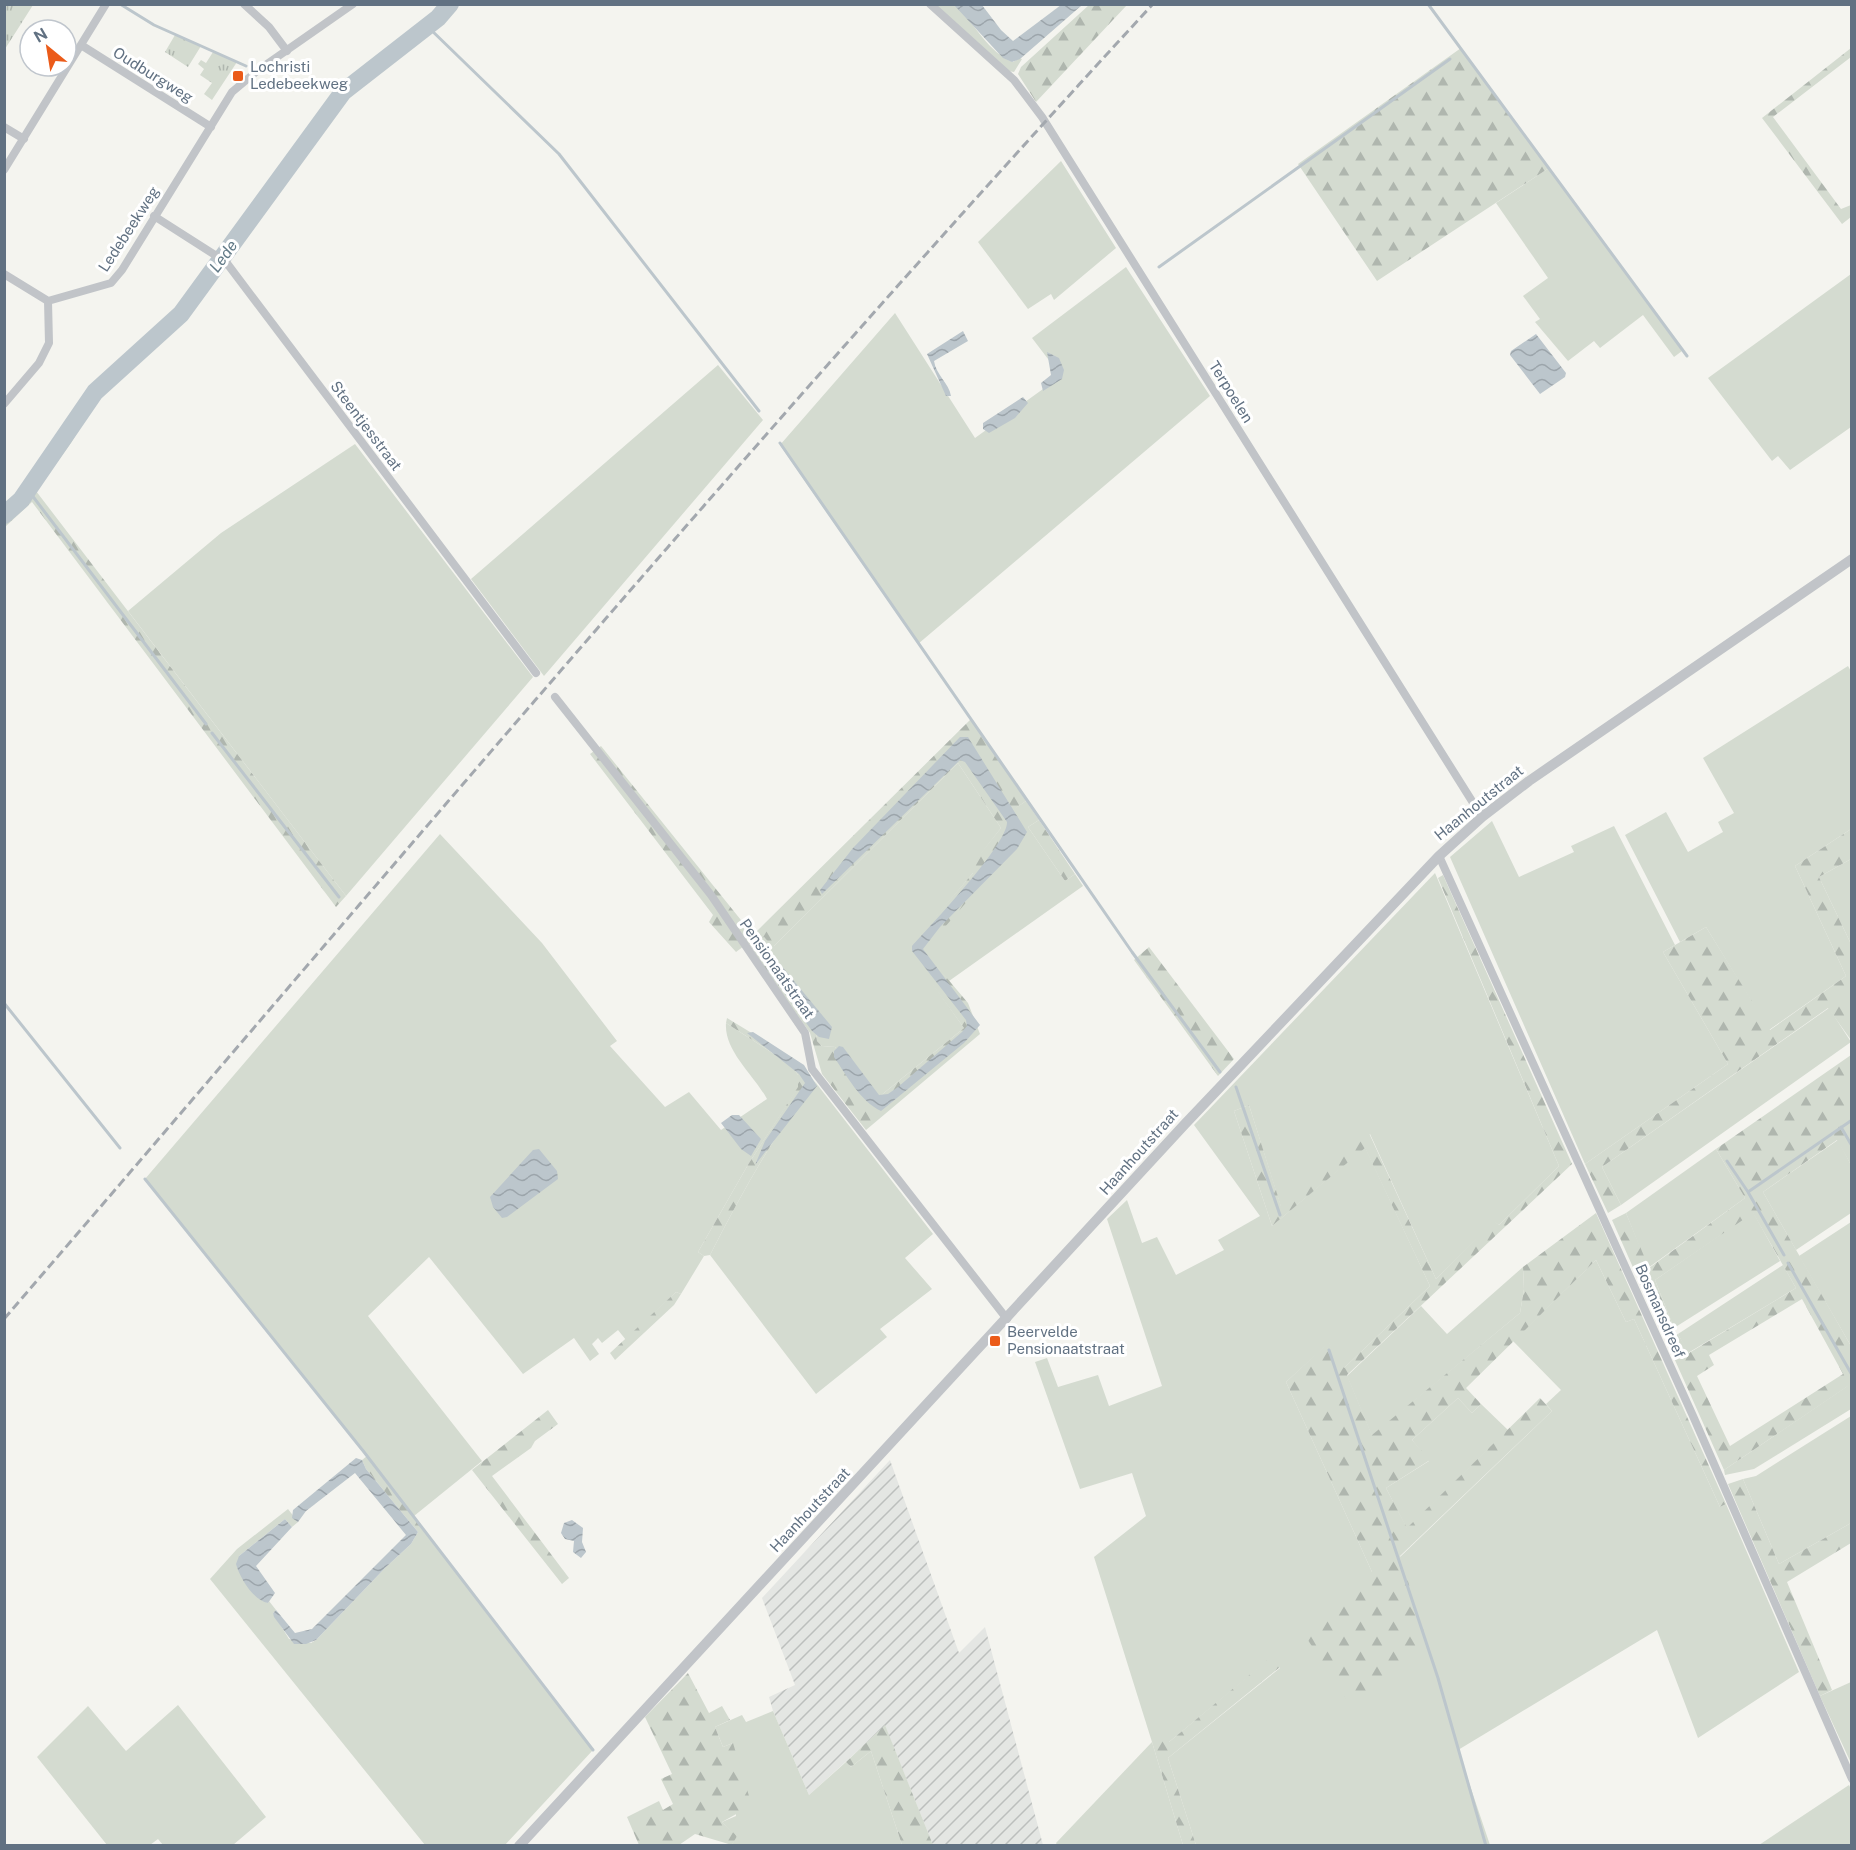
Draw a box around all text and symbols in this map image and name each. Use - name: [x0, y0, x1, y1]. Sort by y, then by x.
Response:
- north arrow: [18, 18, 78, 78]
- text: N: [31, 24, 51, 47]
- street label: Oudburgweg: [110, 43, 196, 106]
- place label: Lochristi Ledebeekweg: [250, 58, 348, 92]
- marker: Lochristi Ledebeekweg: [231, 69, 245, 83]
- street label: Ledebeekweg: [95, 183, 162, 275]
- water label: Lede: [205, 236, 242, 276]
- street label: Terpoelen: [1206, 358, 1257, 426]
- street label: Steentjesstraat: [327, 378, 406, 474]
- street label: Haanhoutstraat: [1431, 762, 1527, 844]
- street label: Pensionaatstraat: [737, 916, 818, 1022]
- street label: Haanhoutstraat: [1096, 1105, 1182, 1198]
- street label: Bosmansdreef: [1632, 1261, 1689, 1360]
- place label: Beervelde Pensionaatstraat: [1007, 1323, 1125, 1357]
- marker: Beervelde Pensionaatstraat: [988, 1334, 1002, 1348]
- street label: Haanhoutstraat: [766, 1464, 853, 1555]

